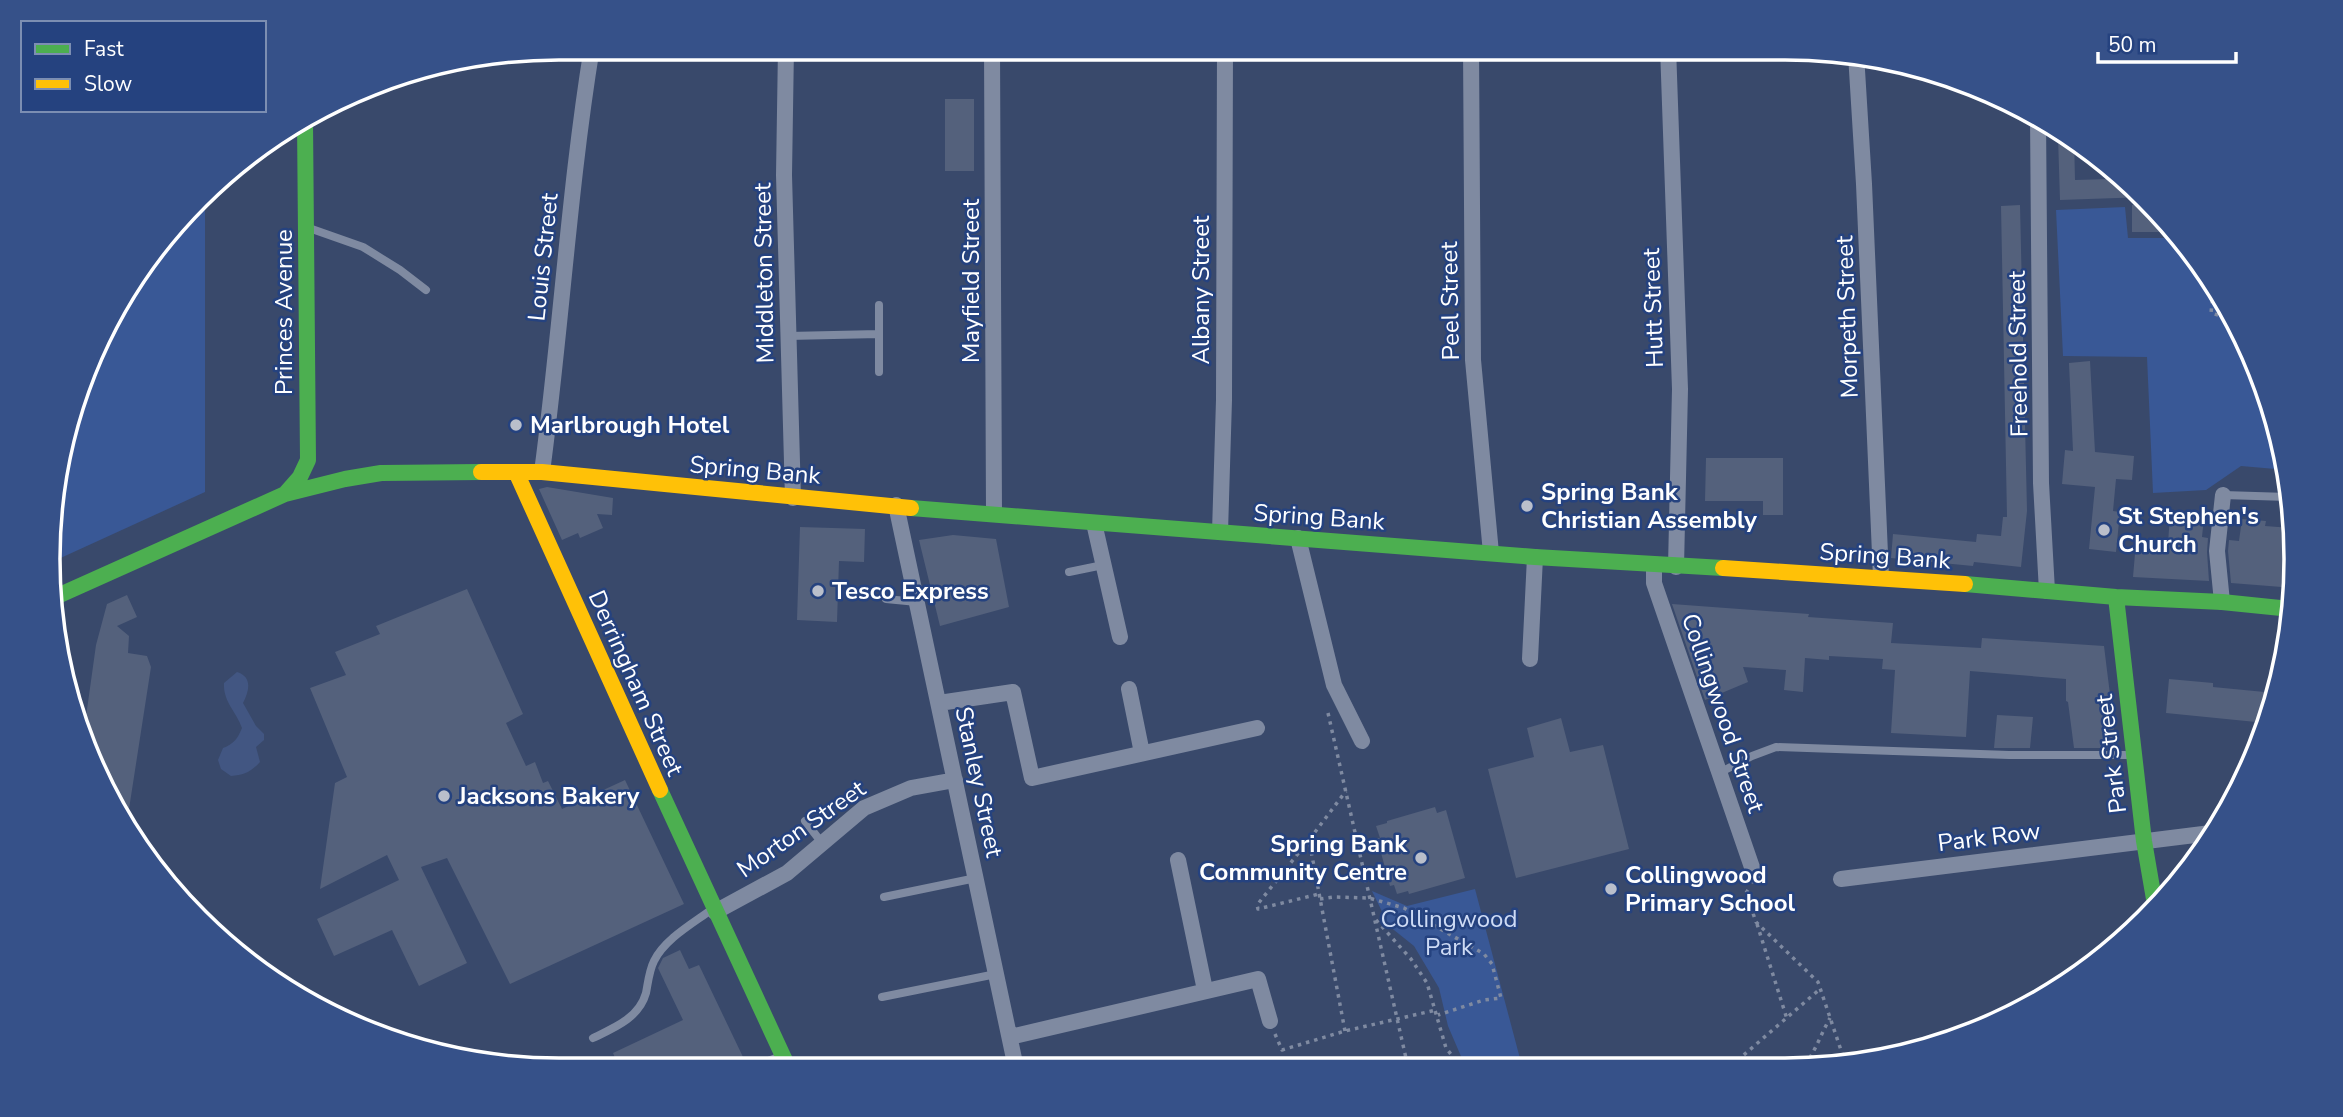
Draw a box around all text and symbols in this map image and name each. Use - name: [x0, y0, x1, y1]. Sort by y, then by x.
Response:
- legend: [21, 21, 266, 112]
- scale bar: [2098, 21, 2236, 65]
- text: 50 m: [2108, 31, 2157, 59]
- text: Fast: [84, 35, 124, 63]
- text: Slow: [84, 70, 133, 98]
- street label: Middleton Street: [746, 182, 782, 364]
- street label: Louis Street: [520, 191, 566, 323]
- street label: Mayfield Street: [955, 198, 987, 363]
- street label: Albany Street: [1185, 215, 1217, 364]
- street label: Princes Avenue: [268, 229, 300, 395]
- street label: Morpeth Street: [1828, 234, 1866, 399]
- street label: Peel Street: [1433, 241, 1467, 361]
- street label: Hutt Street: [1635, 247, 1671, 368]
- street label: Freehold Street: [2001, 270, 2035, 438]
- place label: Marlbrough Hotel: [530, 409, 730, 441]
- marker: Marlbrough Hotel: [508, 417, 524, 433]
- street label: Spring Bank: [688, 448, 823, 492]
- place label: Spring Bank Christian Assembly: [1541, 476, 1757, 536]
- street label: Spring Bank: [1252, 496, 1387, 538]
- marker: Spring Bank Christian Assembly: [1519, 498, 1535, 514]
- place label: St Stephen's Church: [2118, 500, 2259, 560]
- marker: St Stephen's Church: [2096, 522, 2112, 538]
- street label: Spring Bank: [1818, 535, 1953, 577]
- place label: Tesco Express: [832, 575, 989, 607]
- marker: Tesco Express: [810, 583, 826, 599]
- street label: Derringham Street: [581, 585, 691, 781]
- street label: Collingwood Street: [1674, 609, 1772, 817]
- street label: Park Street: [2088, 692, 2134, 815]
- street label: Stanley Street: [947, 704, 1011, 861]
- street label: Morton Street: [730, 773, 872, 885]
- place label: Jacksons Bakery: [457, 780, 640, 812]
- marker: Jacksons Bakery: [436, 788, 452, 804]
- street label: Park Row: [1936, 815, 2042, 859]
- place label: Spring Bank Community Centre: [1199, 828, 1408, 888]
- marker: Spring Bank Community Centre: [1413, 850, 1429, 866]
- place label: Collingwood Primary School: [1625, 859, 1796, 919]
- marker: Collingwood Primary School: [1603, 881, 1619, 897]
- park label: Collingwood Park: [1381, 903, 1517, 963]

